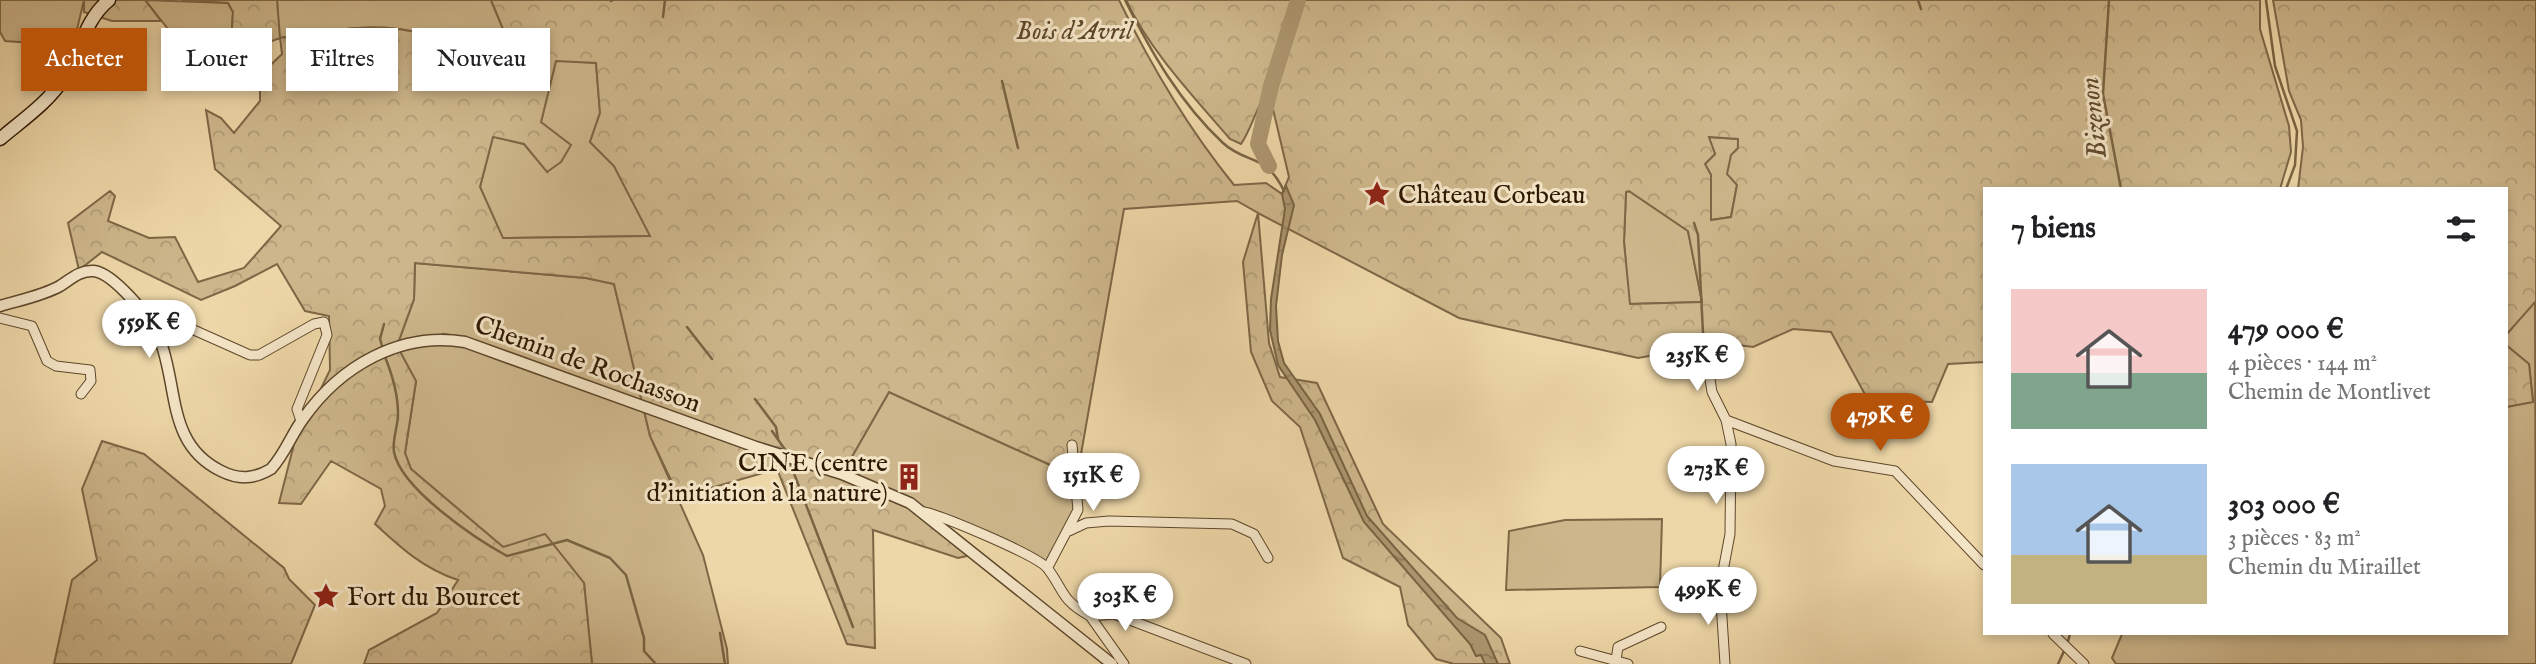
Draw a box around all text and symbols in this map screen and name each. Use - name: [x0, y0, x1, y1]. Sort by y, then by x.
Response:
- park label: Bois d'Avril: [1016, 15, 1134, 48]
- chip: Acheter: [21, 28, 147, 91]
- chip: Louer: [161, 28, 272, 91]
- chip: Filtres: [286, 28, 398, 91]
- chip: Nouveau: [412, 28, 550, 91]
- water label: Bizenon: [2073, 75, 2116, 160]
- place icon: Château Corbeau: [1362, 179, 1392, 209]
- place label: Château Corbeau: [1398, 179, 1586, 212]
- text: 7 biens: [2011, 210, 2096, 248]
- icon: filters: [2442, 210, 2480, 248]
- pin: 559K €: [92, 300, 206, 360]
- text: 559K €: [118, 308, 180, 337]
- street label: Chemin de Rochasson: [470, 308, 705, 421]
- text: 479 000 €: [2228, 311, 2344, 349]
- icon: home: [2067, 317, 2151, 401]
- pin: 235K €: [1640, 334, 1754, 393]
- text: 235K €: [1666, 341, 1728, 370]
- text: 4 pièces · 144 m²: [2228, 349, 2377, 378]
- text: Chemin de Montlivet: [2228, 378, 2431, 407]
- pin: 479K €: [1823, 393, 1937, 453]
- text: 479K €: [1847, 401, 1913, 430]
- place label: CINE (centre d'initiation à la nature): [646, 447, 888, 510]
- pin: 273K €: [1659, 447, 1773, 506]
- pin: 151K €: [1036, 454, 1150, 513]
- text: 273K €: [1683, 454, 1749, 483]
- text: 151K €: [1063, 461, 1123, 490]
- building icon: CINE (centre d'initiation à la nature): [894, 462, 924, 492]
- text: 303 000 €: [2228, 486, 2340, 524]
- icon: home: [2067, 492, 2151, 576]
- text: 3 pièces · 83 m²: [2228, 524, 2361, 553]
- text: Chemin du Miraillet: [2228, 553, 2421, 582]
- pin: 499K €: [1651, 568, 1765, 627]
- pin: 303K €: [1068, 574, 1182, 633]
- text: 499K €: [1675, 575, 1741, 604]
- place icon: Fort du Bourcet: [311, 581, 341, 611]
- place label: Fort du Bourcet: [347, 581, 521, 614]
- text: 303K €: [1093, 581, 1157, 610]

